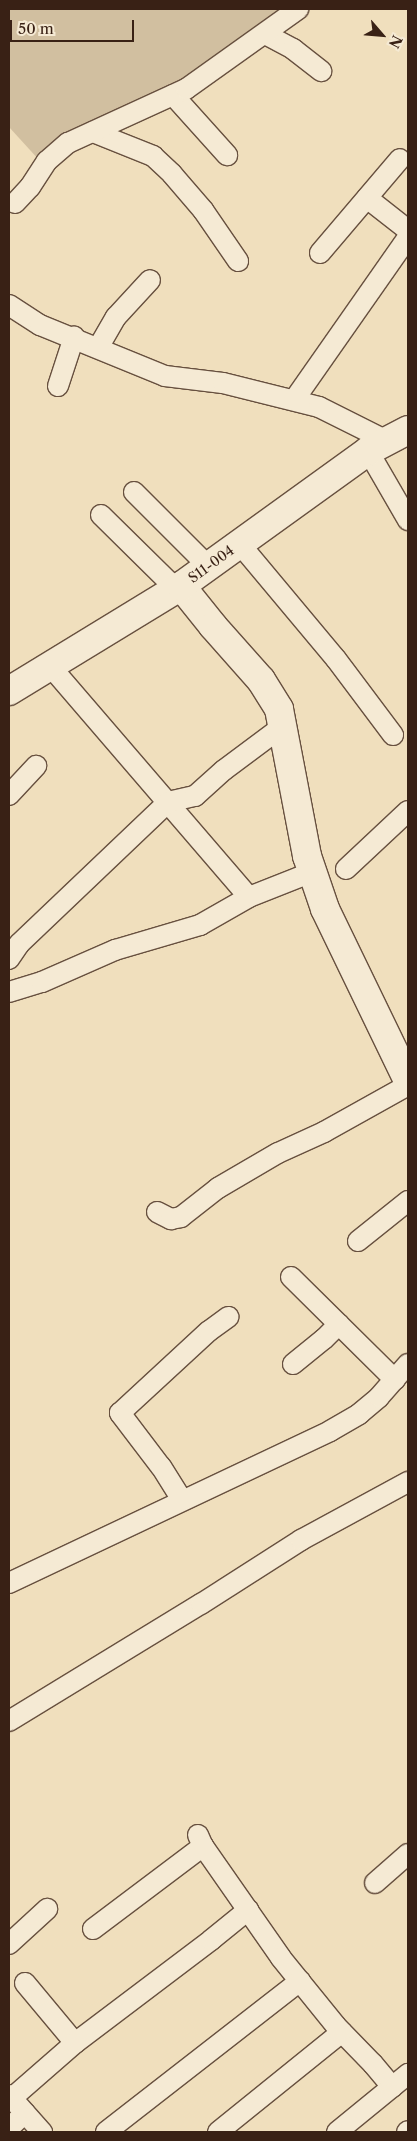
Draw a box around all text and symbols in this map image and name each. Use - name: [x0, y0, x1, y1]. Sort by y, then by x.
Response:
- scale bar: [12, 10, 136, 42]
- north arrow: [357, 10, 407, 60]
- text: 50 m: [18, 19, 54, 38]
- text: N: [385, 32, 406, 51]
- street label: S11-004: [185, 542, 237, 586]

